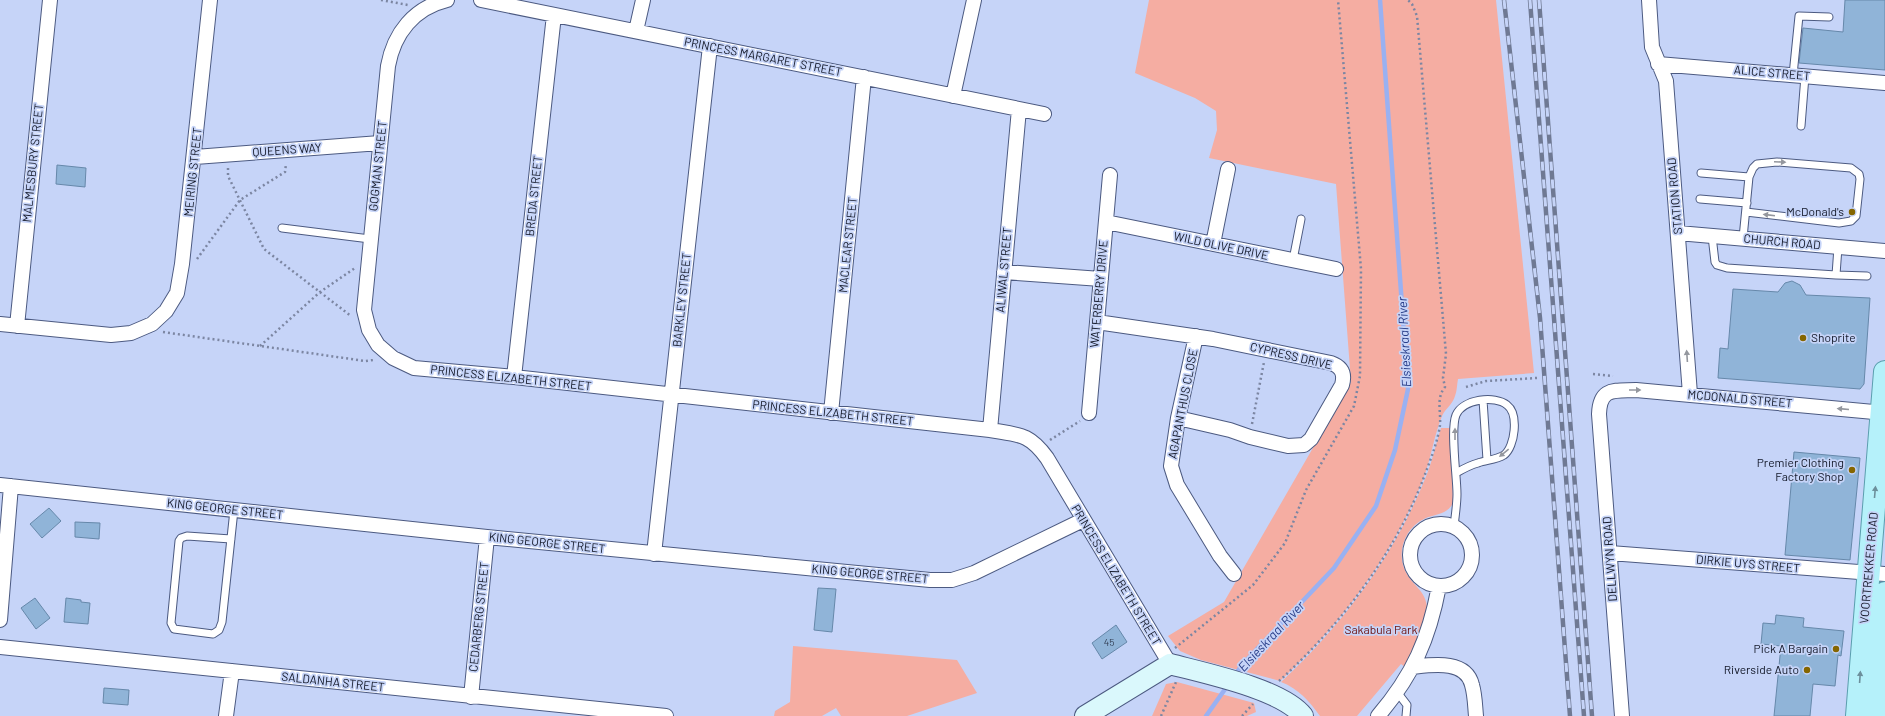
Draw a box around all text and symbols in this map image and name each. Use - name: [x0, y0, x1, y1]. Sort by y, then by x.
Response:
- street label: PRINCESS MARGARET STREET: [683, 34, 844, 78]
- street label: ALICE STREET: [1733, 62, 1811, 82]
- street label: MALMESBURY STREET: [19, 103, 45, 223]
- street label: GOGMAN STREET: [365, 120, 389, 212]
- street label: MEIRING STREET: [180, 126, 204, 217]
- street label: QUEENS WAY: [252, 140, 322, 158]
- street label: BREDA STREET: [522, 155, 544, 237]
- street label: STATION ROAD: [1664, 157, 1684, 235]
- one-way arrow: [1774, 159, 1786, 166]
- street label: MACLEAR STREET: [835, 196, 859, 294]
- place label: McDonald's: [1786, 204, 1844, 218]
- marker: McDonald's: [1847, 207, 1857, 217]
- one-way arrow: [1763, 212, 1775, 218]
- street label: ALIWAL STREET: [992, 227, 1014, 313]
- street label: WILD OLIVE DRIVE: [1173, 228, 1270, 262]
- street label: CHURCH ROAD: [1743, 231, 1821, 251]
- street label: WATERBERRY DRIVE: [1086, 240, 1110, 348]
- street label: BARKLEY STREET: [669, 252, 693, 348]
- water label: Elsieskraal River: [1394, 296, 1414, 388]
- place label: Shoprite: [1811, 330, 1856, 344]
- marker: Shoprite: [1798, 333, 1808, 343]
- street label: CYPRESS DRIVE: [1249, 339, 1334, 371]
- street label: AGAPANTHUS CLOSE: [1164, 348, 1200, 460]
- one-way arrow: [1684, 350, 1691, 362]
- street label: PRINCESS ELIZABETH STREET: [430, 362, 592, 392]
- street label: MCDONALD STREET: [1687, 386, 1793, 410]
- one-way arrow: [1629, 387, 1642, 393]
- street label: PRINCESS ELIZABETH STREET: [752, 397, 914, 427]
- one-way arrow: [1837, 406, 1849, 412]
- one-way arrow: [1451, 428, 1458, 440]
- one-way arrow: [1499, 448, 1510, 457]
- place label: Premier Clothing Factory Shop: [1757, 455, 1844, 483]
- marker: Premier Clothing Factory Shop: [1847, 465, 1857, 475]
- one-way arrow: [1872, 486, 1879, 498]
- street label: KING GEORGE STREET: [166, 495, 284, 521]
- street label: PRINCESS ELIZABETH STREET: [1069, 502, 1165, 648]
- street label: VOORTREKKER ROAD: [1856, 512, 1880, 624]
- street label: DELLWYN ROAD: [1599, 516, 1619, 602]
- street label: KING GEORGE STREET: [488, 529, 606, 555]
- street label: DIRKIE UYS STREET: [1696, 551, 1801, 575]
- street label: CEDARBERG STREET: [465, 561, 491, 673]
- street label: KING GEORGE STREET: [811, 561, 929, 585]
- water label: Elsieskraal River: [1234, 597, 1308, 675]
- park label: Sakabula Park: [1344, 622, 1418, 636]
- house number: 45: [1104, 636, 1114, 648]
- place label: Pick A Bargain: [1754, 641, 1828, 655]
- marker: Pick A Bargain: [1831, 644, 1841, 654]
- place label: Riverside Auto: [1724, 662, 1799, 676]
- marker: Riverside Auto: [1802, 665, 1812, 675]
- street label: SALDANHA STREET: [281, 669, 385, 693]
- one-way arrow: [1856, 671, 1863, 683]

